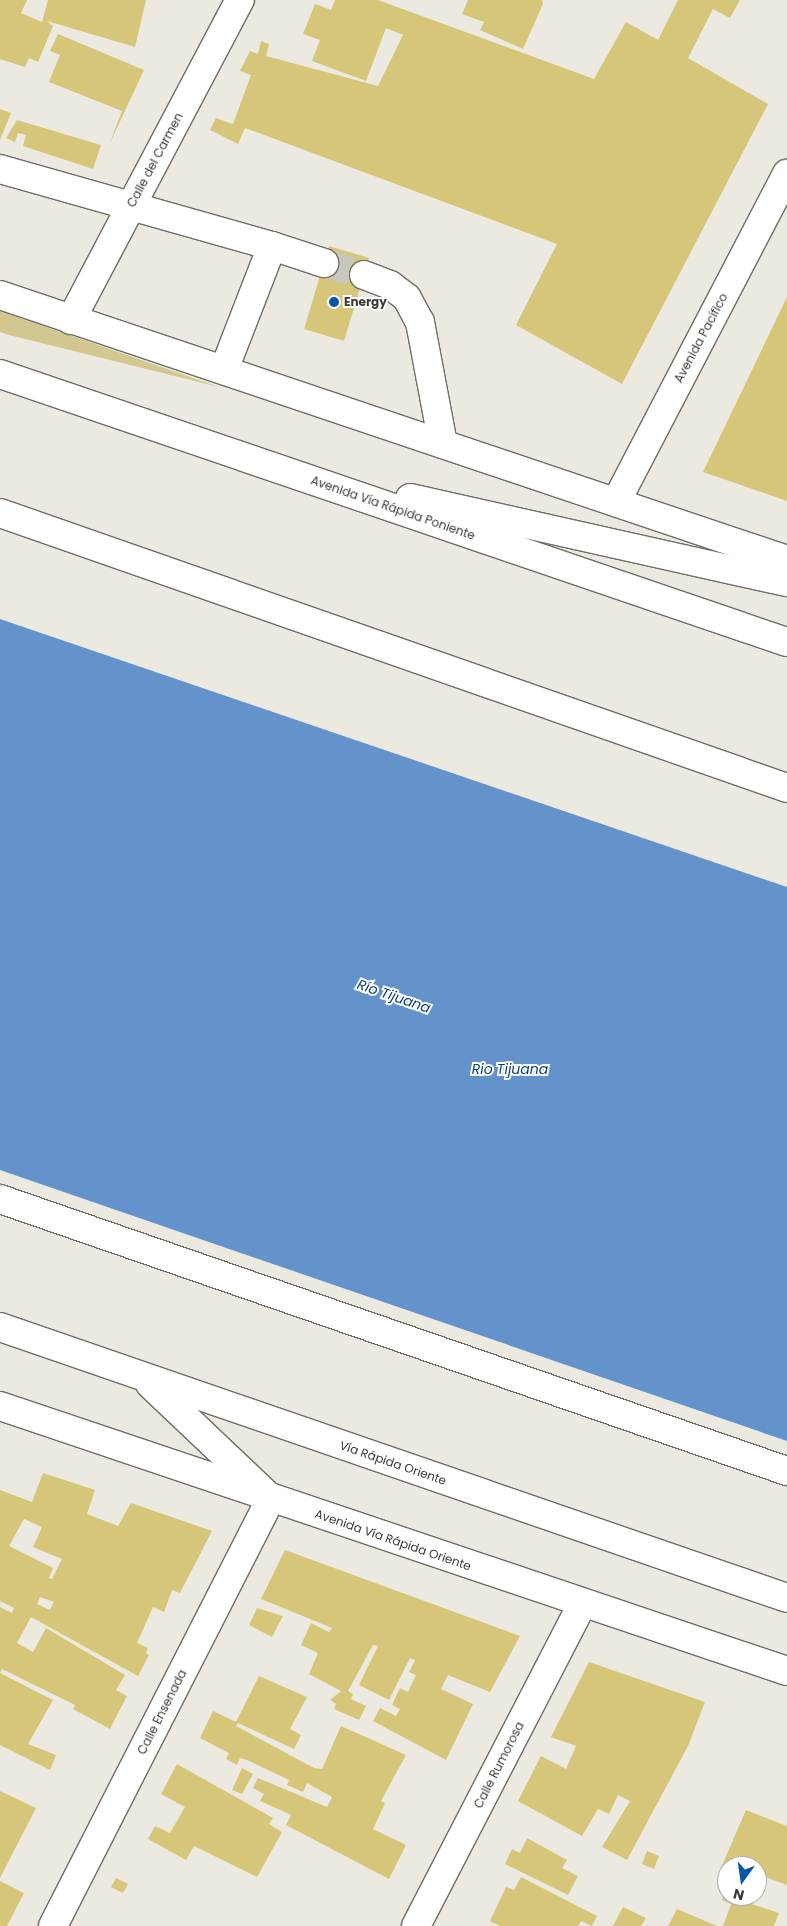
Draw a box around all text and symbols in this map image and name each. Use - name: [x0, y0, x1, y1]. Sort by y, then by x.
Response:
- street label: Calle del Carmen: [124, 110, 186, 210]
- street label: Avenida Pacífico: [671, 291, 731, 385]
- place label: Energy: [344, 295, 387, 309]
- marker: Energy: [328, 296, 340, 308]
- street label: Avenida Vía Rápida Poniente: [309, 473, 477, 543]
- water label: Río Tijuana: [355, 976, 433, 1016]
- water label: Rio Tijuana: [472, 1061, 548, 1077]
- street label: Vía Rápida Oriente: [338, 1438, 448, 1488]
- street label: Avenida Vía Rápida Oriente: [313, 1506, 473, 1574]
- street label: Calle Ensenada: [134, 1667, 190, 1757]
- street label: Calle Rumorosa: [471, 1719, 527, 1811]
- north arrow: [717, 1856, 767, 1906]
- text: N: [731, 1884, 746, 1906]

